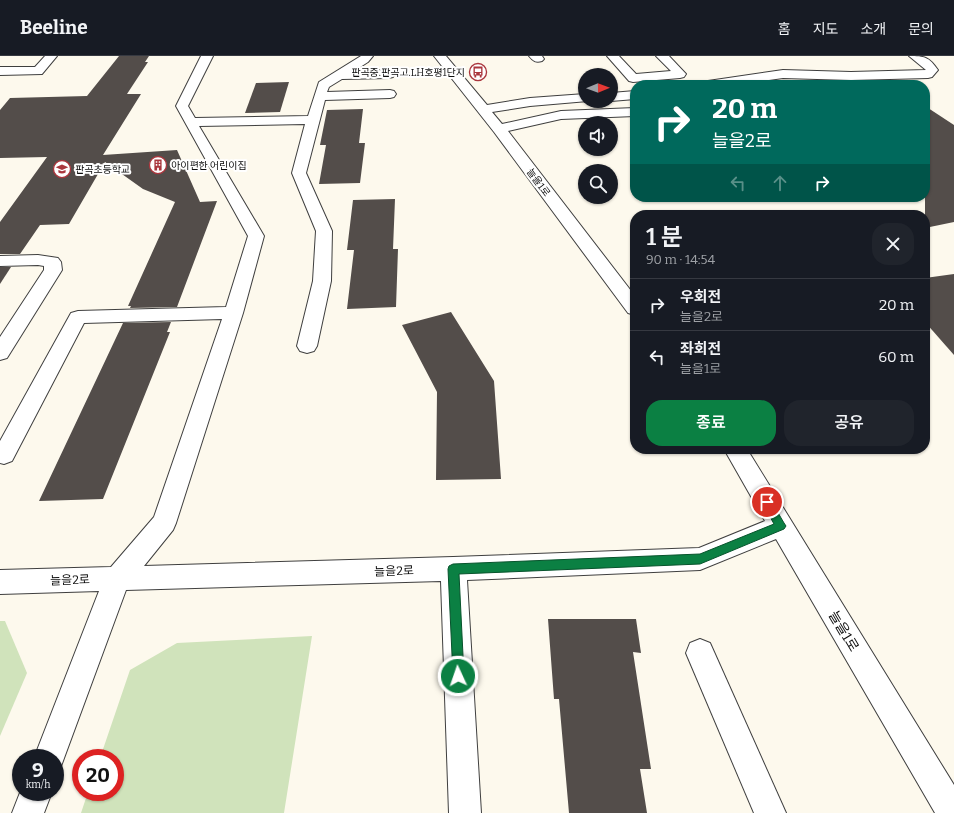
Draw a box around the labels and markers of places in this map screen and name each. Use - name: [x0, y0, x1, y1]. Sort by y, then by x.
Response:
- bus stop icon: 판곡중.판곡고.LH호평1단지: [468, 62, 488, 82]
- place label: 판곡중.판곡고.LH호평1단지: [351, 67, 465, 79]
- building icon: 아이편한 어린이집: [148, 155, 168, 175]
- school or university icon: 판곡초등학교: [52, 159, 72, 179]
- place label: 아이편한 어린이집: [171, 160, 247, 172]
- place label: 판곡초등학교: [75, 164, 130, 176]
- pin: [750, 485, 784, 519]

